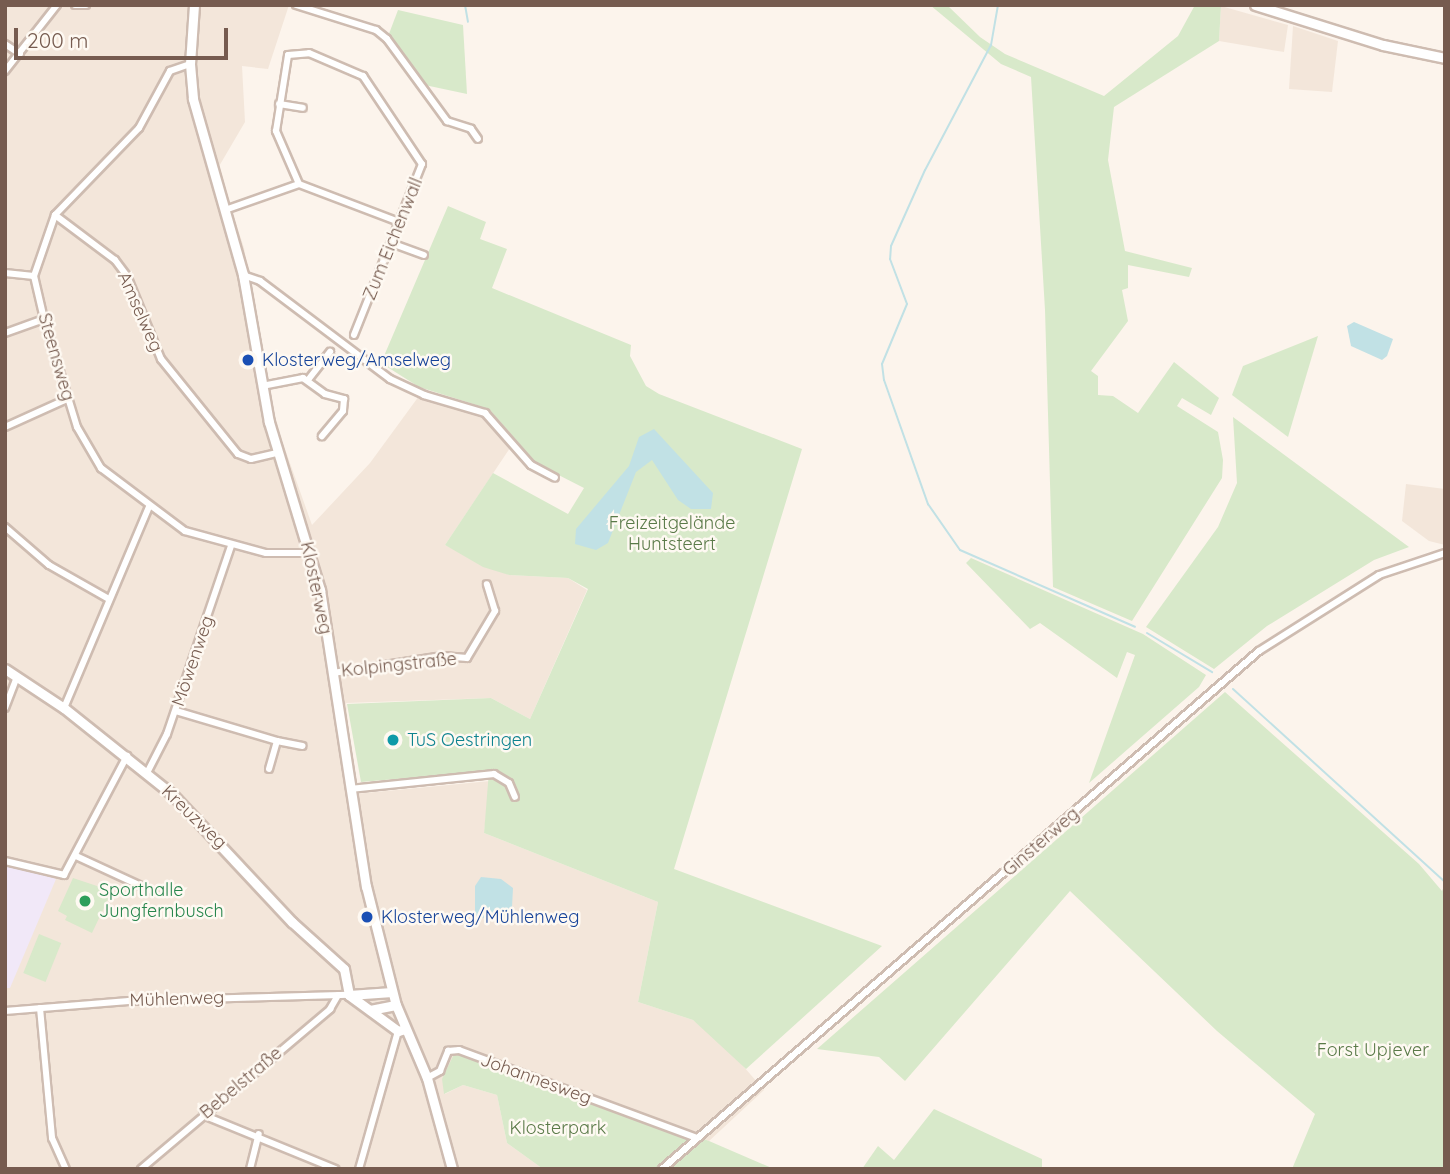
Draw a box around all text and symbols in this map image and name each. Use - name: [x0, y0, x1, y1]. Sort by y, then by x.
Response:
- scale bar: [18, 14, 231, 58]
- text: 200 m: [27, 27, 89, 53]
- street label: Zum Eichenwall: [359, 175, 427, 303]
- street label: Amselweg: [113, 269, 167, 355]
- street label: Steensweg: [33, 311, 79, 403]
- place label: Klosterweg/Amselweg: [262, 349, 451, 371]
- marker: Klosterweg/Amselweg: [240, 352, 256, 368]
- park label: Freizeitgelände Huntsteert: [609, 513, 735, 556]
- street label: Klosterweg: [296, 540, 336, 636]
- street label: Möwenweg: [167, 613, 219, 709]
- street label: Kolpingstraße: [340, 648, 458, 682]
- place label: TuS Oestringen: [407, 729, 532, 751]
- marker: TuS Oestringen: [385, 732, 401, 748]
- street label: Kreuzweg: [157, 781, 231, 853]
- street label: Ginsterweg: [998, 803, 1084, 881]
- place label: Sporthalle Jungfernbusch: [99, 880, 224, 922]
- marker: Sporthalle Jungfernbusch: [77, 893, 93, 909]
- place label: Klosterweg/Mühlenweg: [381, 906, 579, 928]
- marker: Klosterweg/Mühlenweg: [359, 909, 375, 925]
- street label: Mühlenweg: [129, 987, 225, 1011]
- park label: Forst Upjever: [1317, 1039, 1429, 1061]
- street label: Bebelstraße: [196, 1042, 286, 1124]
- street label: Johannesweg: [478, 1049, 594, 1109]
- park label: Klosterpark: [510, 1117, 606, 1139]

